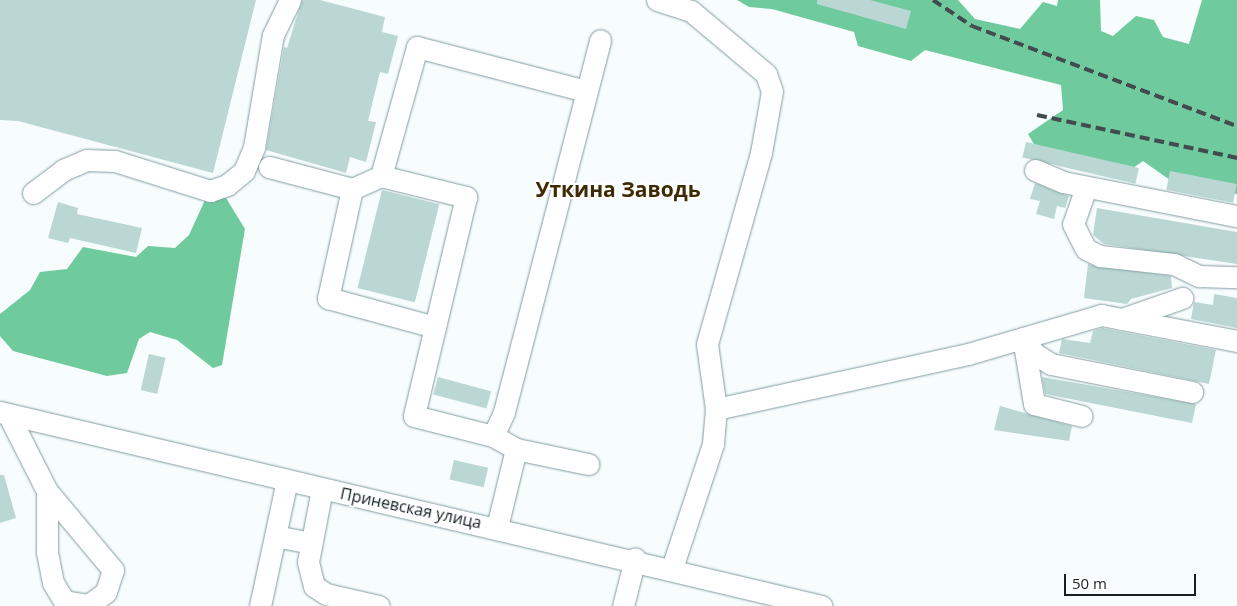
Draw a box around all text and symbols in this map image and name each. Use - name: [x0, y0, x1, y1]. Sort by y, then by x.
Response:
- district label: Уткина Заводь: [535, 176, 701, 202]
- street label: Приневская улица: [339, 484, 483, 532]
- scale bar: [1067, 564, 1200, 596]
- text: 50 m: [1072, 573, 1107, 593]

